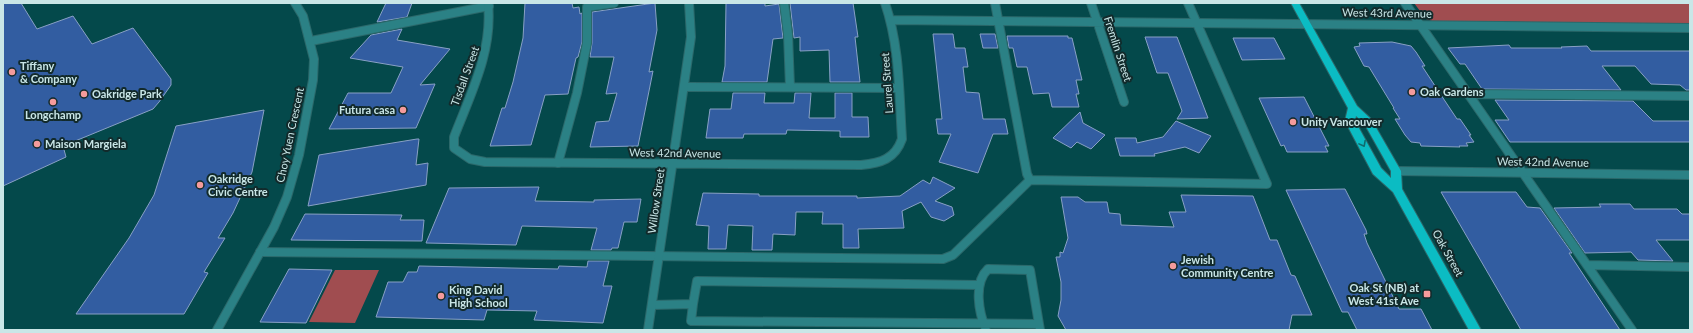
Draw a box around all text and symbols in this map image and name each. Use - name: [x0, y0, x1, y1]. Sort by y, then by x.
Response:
- street label: West 43rd Avenue: [1342, 5, 1432, 20]
- street label: Fremlin Street: [1102, 15, 1135, 83]
- street label: Tisdall Street: [448, 44, 481, 107]
- street label: Laurel Street: [878, 52, 895, 114]
- place label: Tiffany & Company: [20, 59, 77, 85]
- marker: Tiffany & Company: [7, 67, 17, 77]
- place label: Oak Gardens: [1420, 85, 1484, 98]
- street label: Choy Yuen Crescent: [273, 86, 306, 184]
- place label: Oakridge Park: [92, 87, 162, 100]
- marker: Oak Gardens: [1407, 87, 1417, 97]
- marker: Oakridge Park: [79, 89, 89, 99]
- marker: Longchamp: [48, 97, 58, 107]
- place label: Futura casa: [339, 103, 395, 116]
- marker: Futura casa: [398, 105, 408, 115]
- place label: Longchamp: [25, 108, 81, 121]
- place label: Unity Vancouver: [1301, 115, 1383, 128]
- marker: Unity Vancouver: [1288, 117, 1298, 127]
- place label: Maison Margiela: [45, 137, 126, 150]
- marker: Maison Margiela: [32, 139, 42, 149]
- one-way arrow: [1358, 139, 1365, 147]
- street label: West 42nd Avenue: [629, 145, 721, 160]
- street label: West 42nd Avenue: [1497, 154, 1589, 169]
- street label: Willow Street: [645, 168, 667, 234]
- place label: Oakridge Civic Centre: [208, 172, 268, 198]
- marker: Oakridge Civic Centre: [195, 180, 205, 190]
- street label: Oak Street: [1430, 227, 1467, 278]
- place label: Jewish Community Centre: [1181, 253, 1274, 279]
- marker: Jewish Community Centre: [1168, 261, 1178, 271]
- place label: Oak St (NB) at West 41st Ave: [1348, 281, 1420, 307]
- place label: King David High School: [449, 283, 508, 309]
- marker: Oak St (NB) at West 41st Ave: [1422, 289, 1432, 299]
- marker: King David High School: [436, 291, 446, 301]

